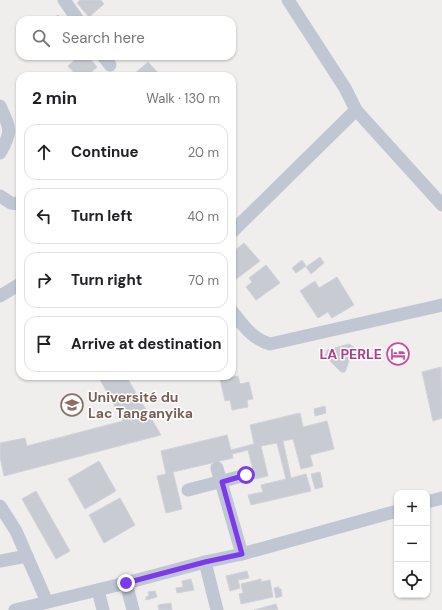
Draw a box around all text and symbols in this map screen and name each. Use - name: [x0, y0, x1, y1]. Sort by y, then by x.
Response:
- search box: [16, 16, 236, 60]
- icon: search: [30, 27, 52, 49]
- text: Search here: [62, 28, 145, 48]
- text: 2 min: [32, 87, 77, 109]
- text: Walk · 130 m: [146, 90, 220, 107]
- icon: ahead: [33, 141, 55, 163]
- text: Continue: [71, 142, 139, 162]
- text: 20 m: [188, 144, 219, 161]
- icon: left: [33, 205, 55, 227]
- text: Turn left: [71, 206, 132, 226]
- text: 40 m: [187, 208, 219, 225]
- icon: right: [33, 269, 55, 291]
- text: Turn right: [71, 270, 142, 290]
- text: 70 m: [188, 272, 219, 289]
- icon: arrive: [33, 333, 55, 355]
- text: Arrive at destination: [71, 334, 222, 354]
- hotel icon: LA PERLE: [385, 341, 411, 367]
- place label: LA PERLE: [319, 345, 382, 363]
- place label: Université du Lac Tanganyika: [88, 388, 193, 422]
- school or university icon: Université du Lac Tanganyika: [59, 392, 85, 418]
- route start: [237, 466, 255, 484]
- map controls: [394, 490, 430, 598]
- button: +: [394, 490, 430, 526]
- button: −: [394, 526, 430, 562]
- button: locate: [394, 562, 430, 598]
- route end: [117, 574, 135, 592]

